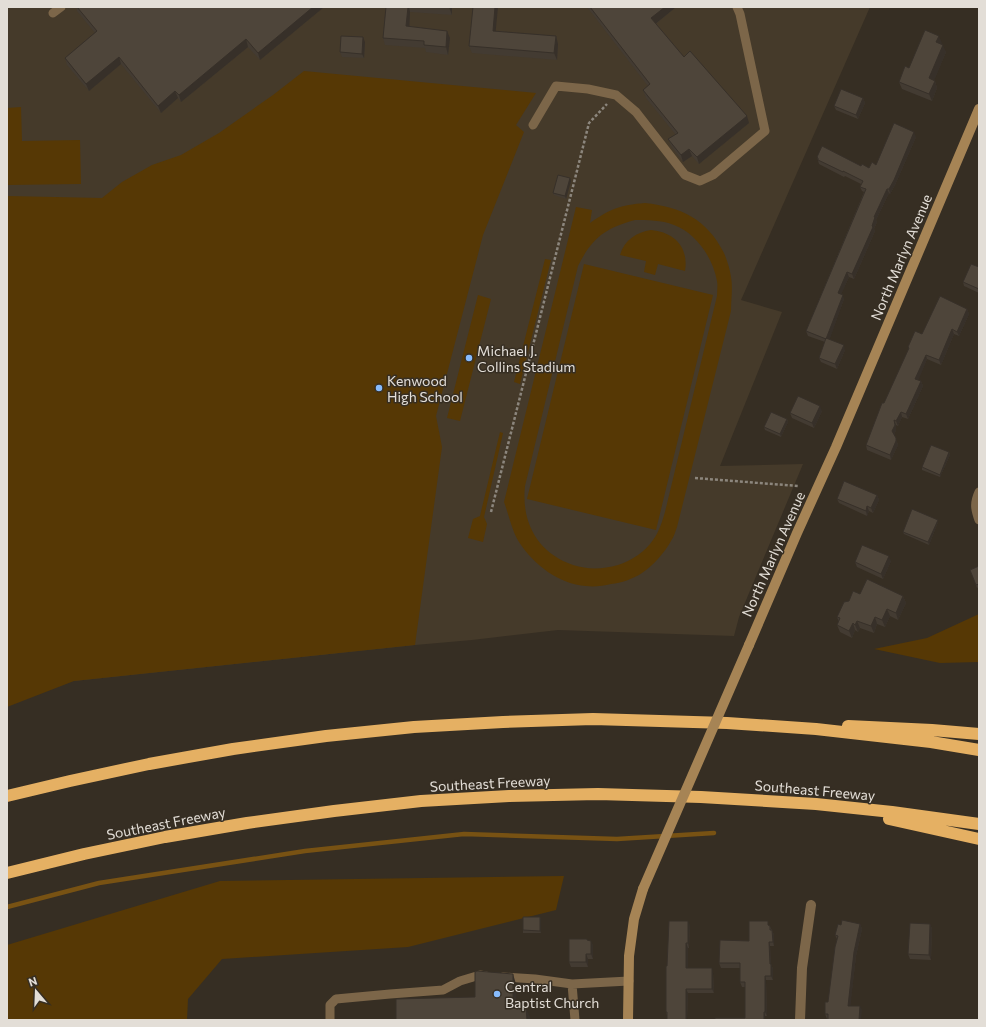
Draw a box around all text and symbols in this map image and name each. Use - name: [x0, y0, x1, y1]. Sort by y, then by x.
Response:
- street label: North Marlyn Avenue: [867, 191, 935, 323]
- place label: Michael J. Collins Stadium: [477, 342, 576, 375]
- marker: Michael J. Collins Stadium: [464, 353, 474, 363]
- place label: Kenwood High School: [387, 372, 463, 405]
- marker: Kenwood High School: [374, 383, 384, 393]
- street label: North Marlyn Avenue: [738, 489, 808, 619]
- street label: Southeast Freeway: [429, 771, 551, 795]
- street label: Southeast Freeway: [754, 776, 876, 804]
- street label: Southeast Freeway: [105, 803, 227, 843]
- north arrow: [16, 971, 56, 1011]
- text: N: [27, 974, 39, 989]
- place label: Central Baptist Church: [505, 978, 599, 1011]
- marker: Central Baptist Church: [492, 989, 502, 999]

